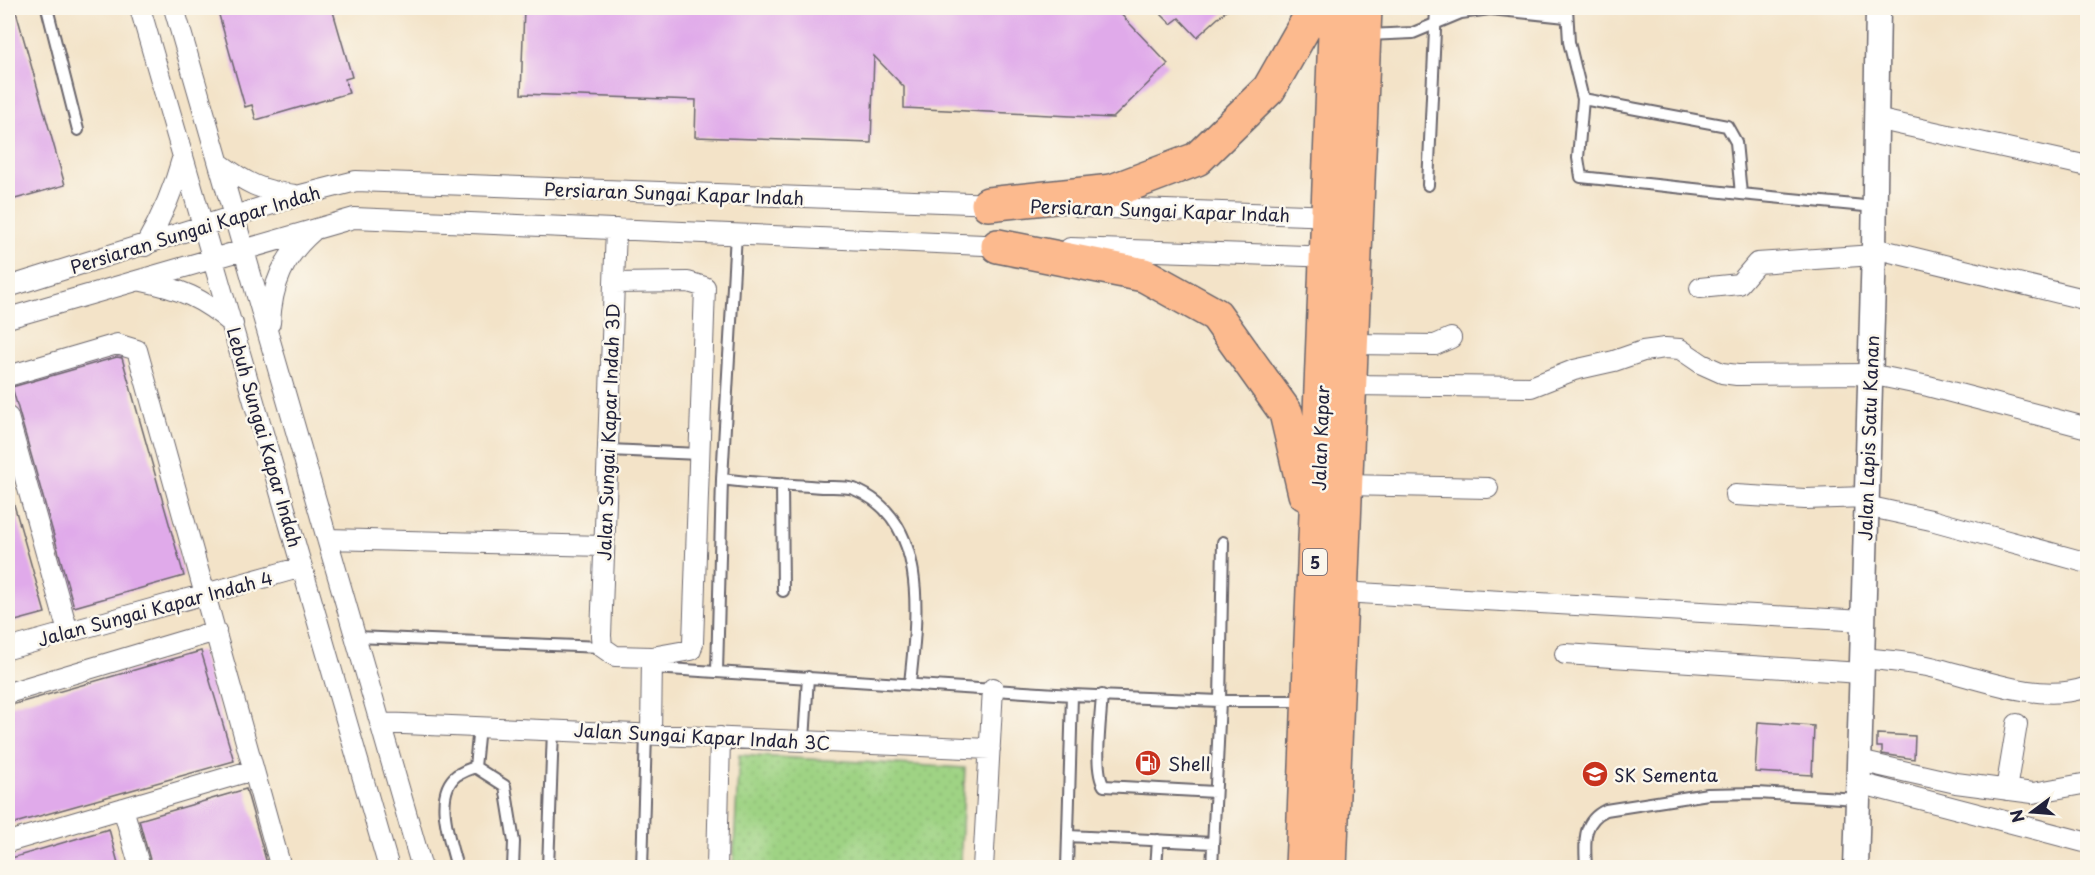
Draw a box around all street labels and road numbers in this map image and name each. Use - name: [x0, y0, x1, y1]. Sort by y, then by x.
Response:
- street label: Persiaran Sungai Kapar Indah: [544, 175, 804, 211]
- street label: Persiaran Sungai Kapar Indah: [67, 178, 323, 280]
- street label: Persiaran Sungai Kapar Indah: [1030, 192, 1290, 228]
- street label: Jalan Sungai Kapar Indah 3D: [590, 303, 626, 561]
- street label: Lebuh Sungai Kapar Indah: [221, 324, 309, 550]
- street label: Jalan Lapis Satu Kanan: [1851, 335, 1885, 541]
- street label: Jalan Kapar: [1305, 384, 1335, 491]
- road number: 5: [1303, 549, 1327, 575]
- street label: Jalan Sungai Kapar Indah 4: [34, 564, 276, 652]
- street label: Jalan Sungai Kapar Indah 3C: [573, 716, 831, 756]

